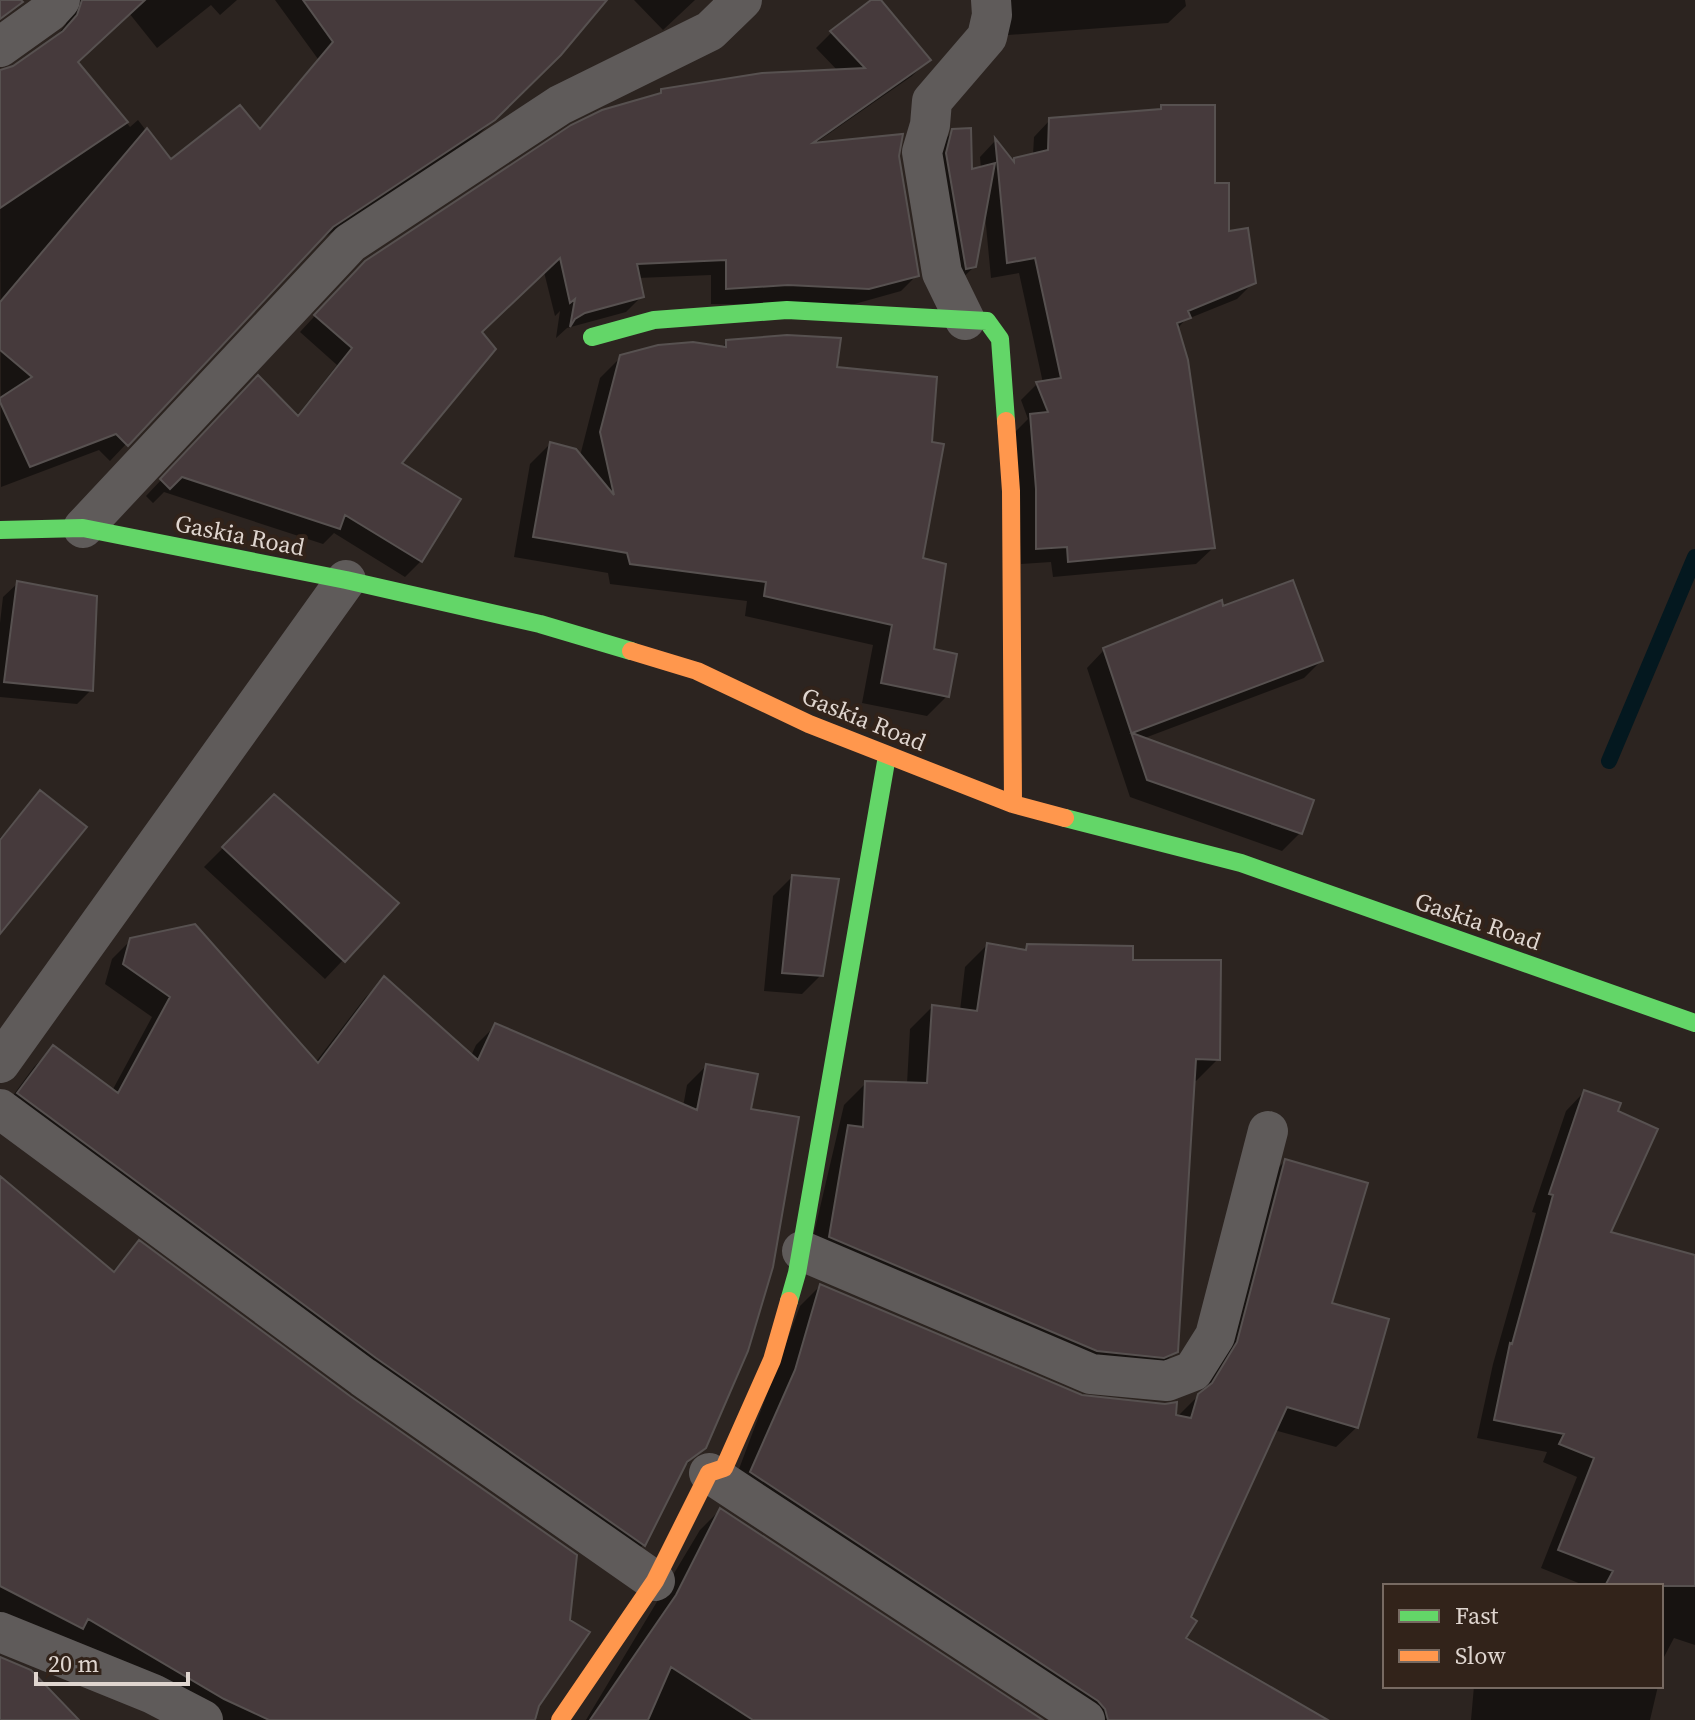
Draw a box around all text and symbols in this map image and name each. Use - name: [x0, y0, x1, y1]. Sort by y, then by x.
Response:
- street label: Gaskia Road: [172, 506, 308, 564]
- street label: Gaskia Road: [797, 679, 931, 759]
- street label: Gaskia Road: [1411, 884, 1546, 958]
- legend: [1383, 1584, 1663, 1688]
- text: Fast: [1455, 1599, 1499, 1632]
- scale bar: [36, 1636, 188, 1686]
- text: Slow: [1455, 1639, 1506, 1672]
- text: 20 m: [48, 1647, 99, 1680]

